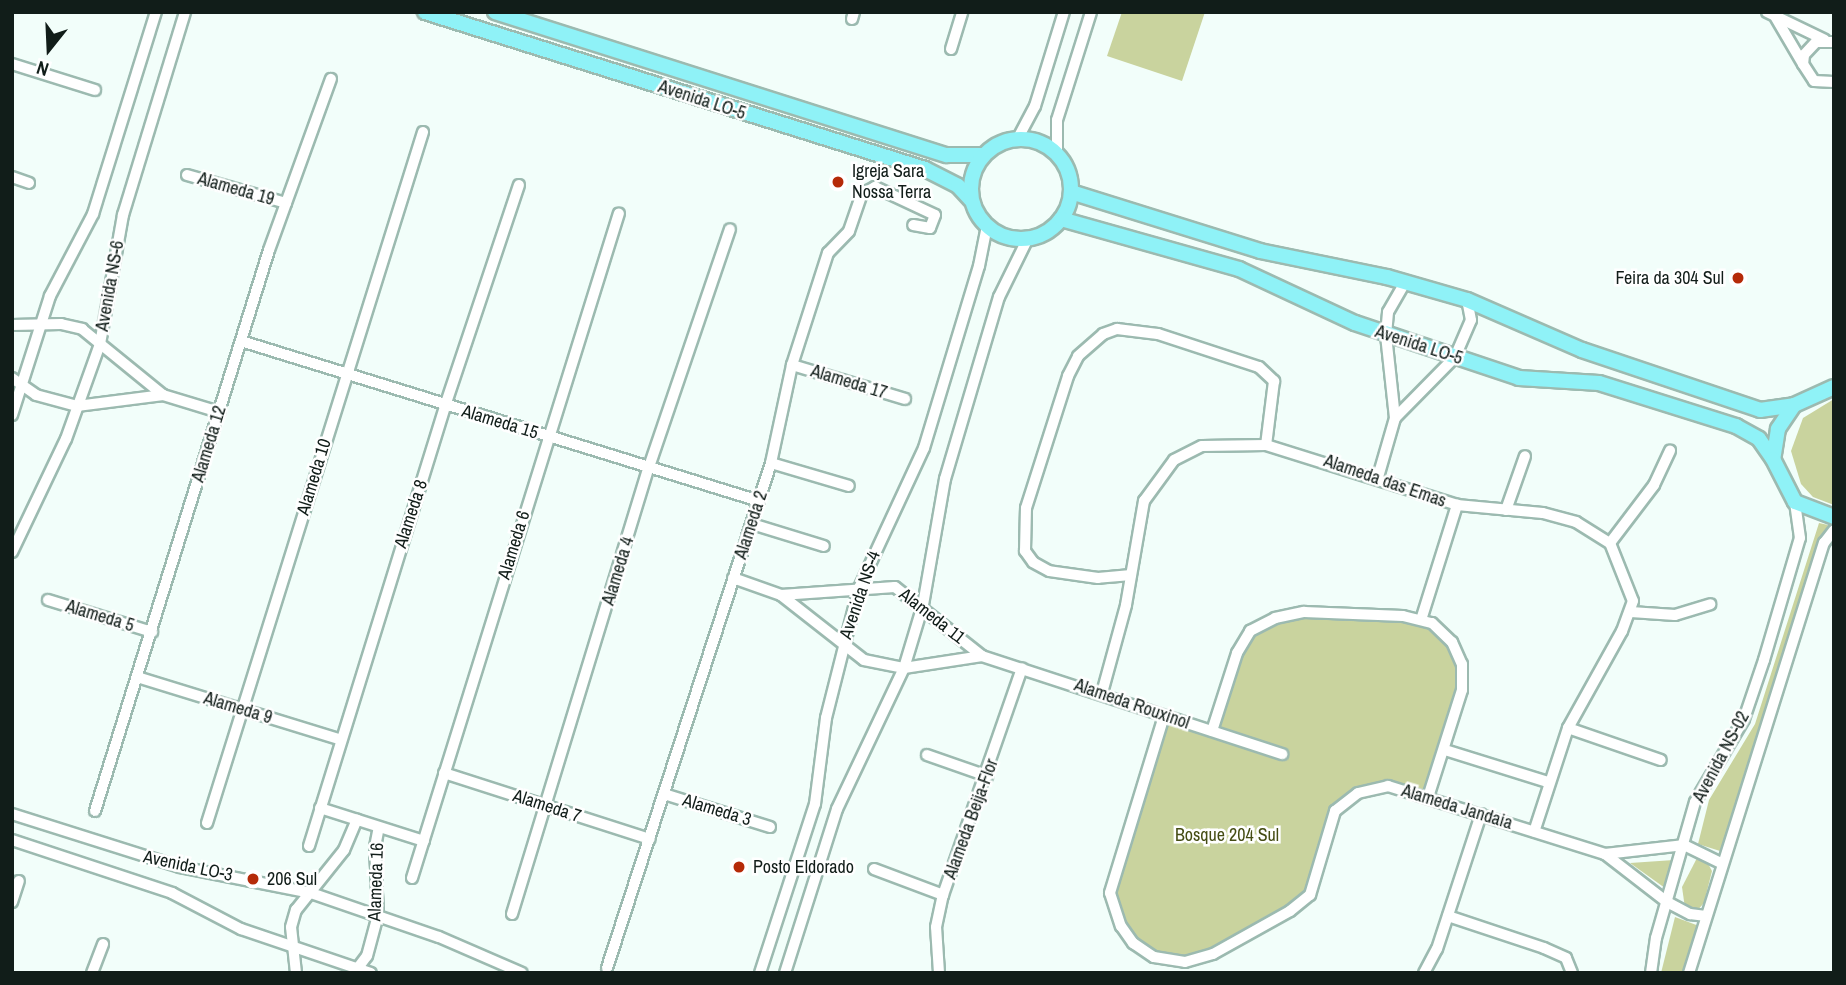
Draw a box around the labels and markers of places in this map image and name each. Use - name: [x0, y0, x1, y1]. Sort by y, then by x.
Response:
- place label: Igreja Sara Nossa Terra: [852, 161, 932, 204]
- marker: Igreja Sara Nossa Terra: [830, 174, 846, 190]
- place label: Feira da 304 Sul: [1616, 267, 1724, 289]
- marker: Feira da 304 Sul: [1730, 270, 1746, 286]
- place label: Posto Eldorado: [753, 856, 854, 878]
- marker: Posto Eldorado: [731, 859, 747, 875]
- place label: 206 Sul: [267, 868, 317, 890]
- marker: 206 Sul: [245, 871, 261, 887]

